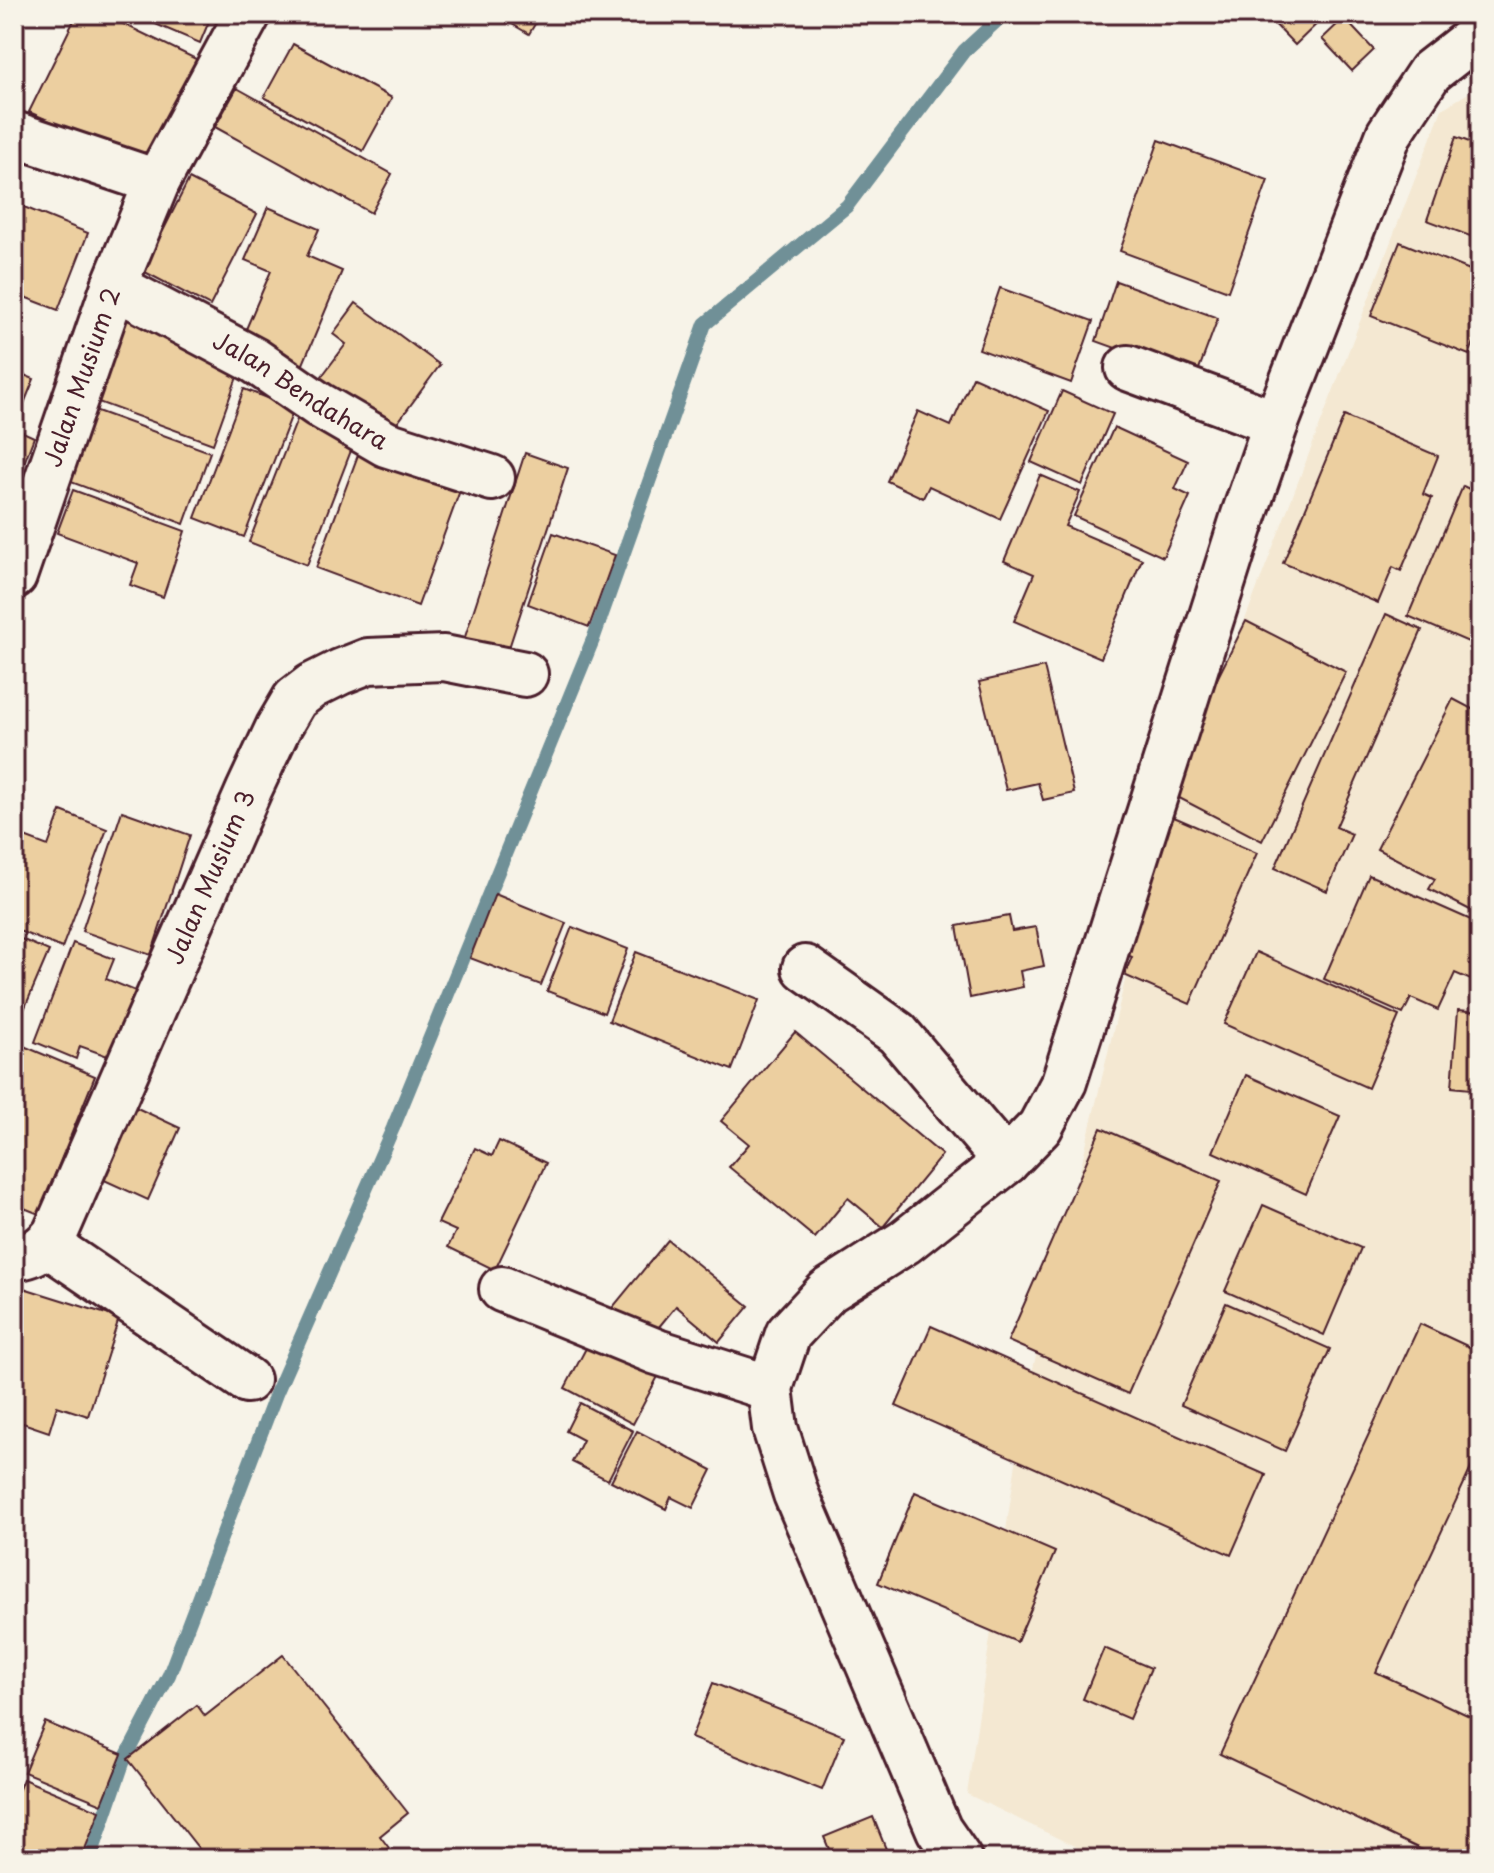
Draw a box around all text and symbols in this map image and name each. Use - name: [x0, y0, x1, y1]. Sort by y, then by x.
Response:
- street label: Jalan Musium 2: [33, 282, 128, 471]
- street label: Jalan Bendahara: [207, 321, 396, 458]
- street label: Jalan Musium 3: [155, 784, 263, 969]

